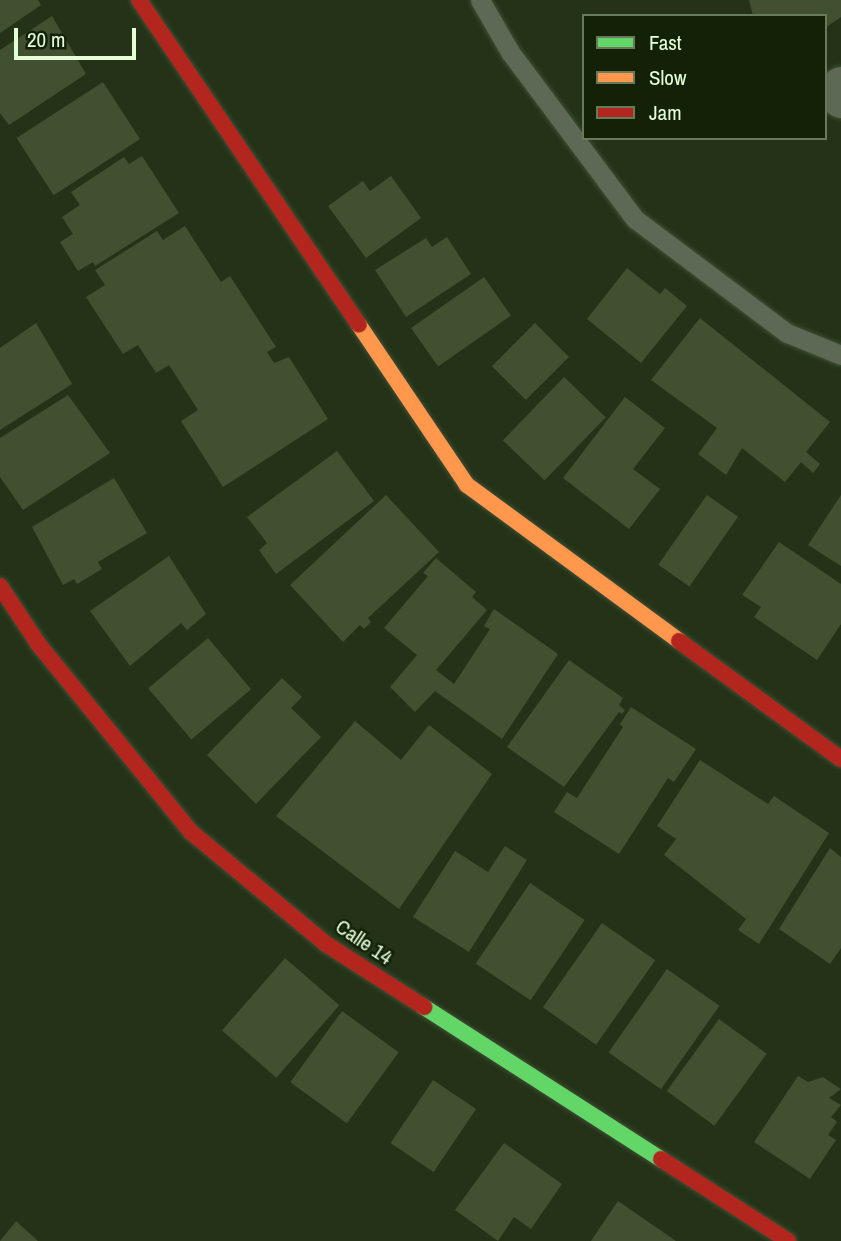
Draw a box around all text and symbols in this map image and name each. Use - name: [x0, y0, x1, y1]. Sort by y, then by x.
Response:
- scale bar: [18, 14, 140, 58]
- legend: [582, 14, 827, 140]
- text: 20 m: [27, 25, 65, 54]
- text: Fast: [649, 28, 682, 57]
- text: Slow: [649, 63, 686, 92]
- text: Jam: [649, 98, 682, 127]
- street label: Calle 14: [331, 914, 397, 970]

